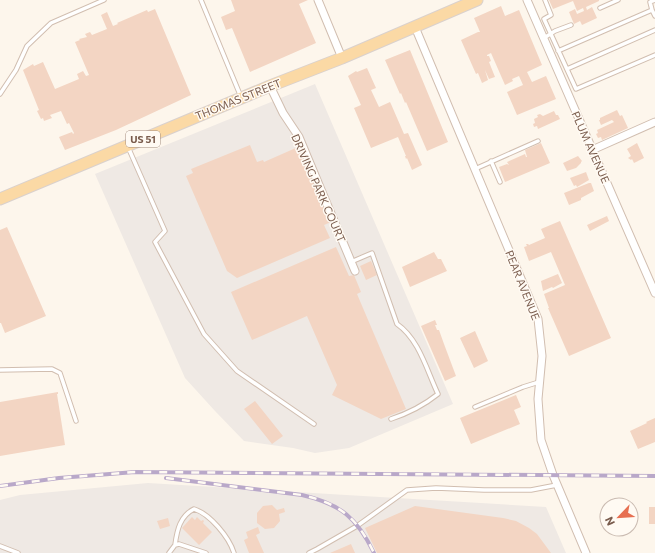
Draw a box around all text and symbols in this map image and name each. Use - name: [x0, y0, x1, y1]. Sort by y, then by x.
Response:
- street label: THOMAS STREET: [193, 76, 283, 122]
- street label: PLUM AVENUE: [569, 109, 613, 185]
- road number: US 51: [126, 131, 160, 147]
- street label: DRIVING PARK COURT: [289, 132, 349, 244]
- street label: PEAR AVENUE: [503, 248, 543, 322]
- north arrow: [599, 497, 639, 537]
- text: N: [602, 515, 617, 528]

